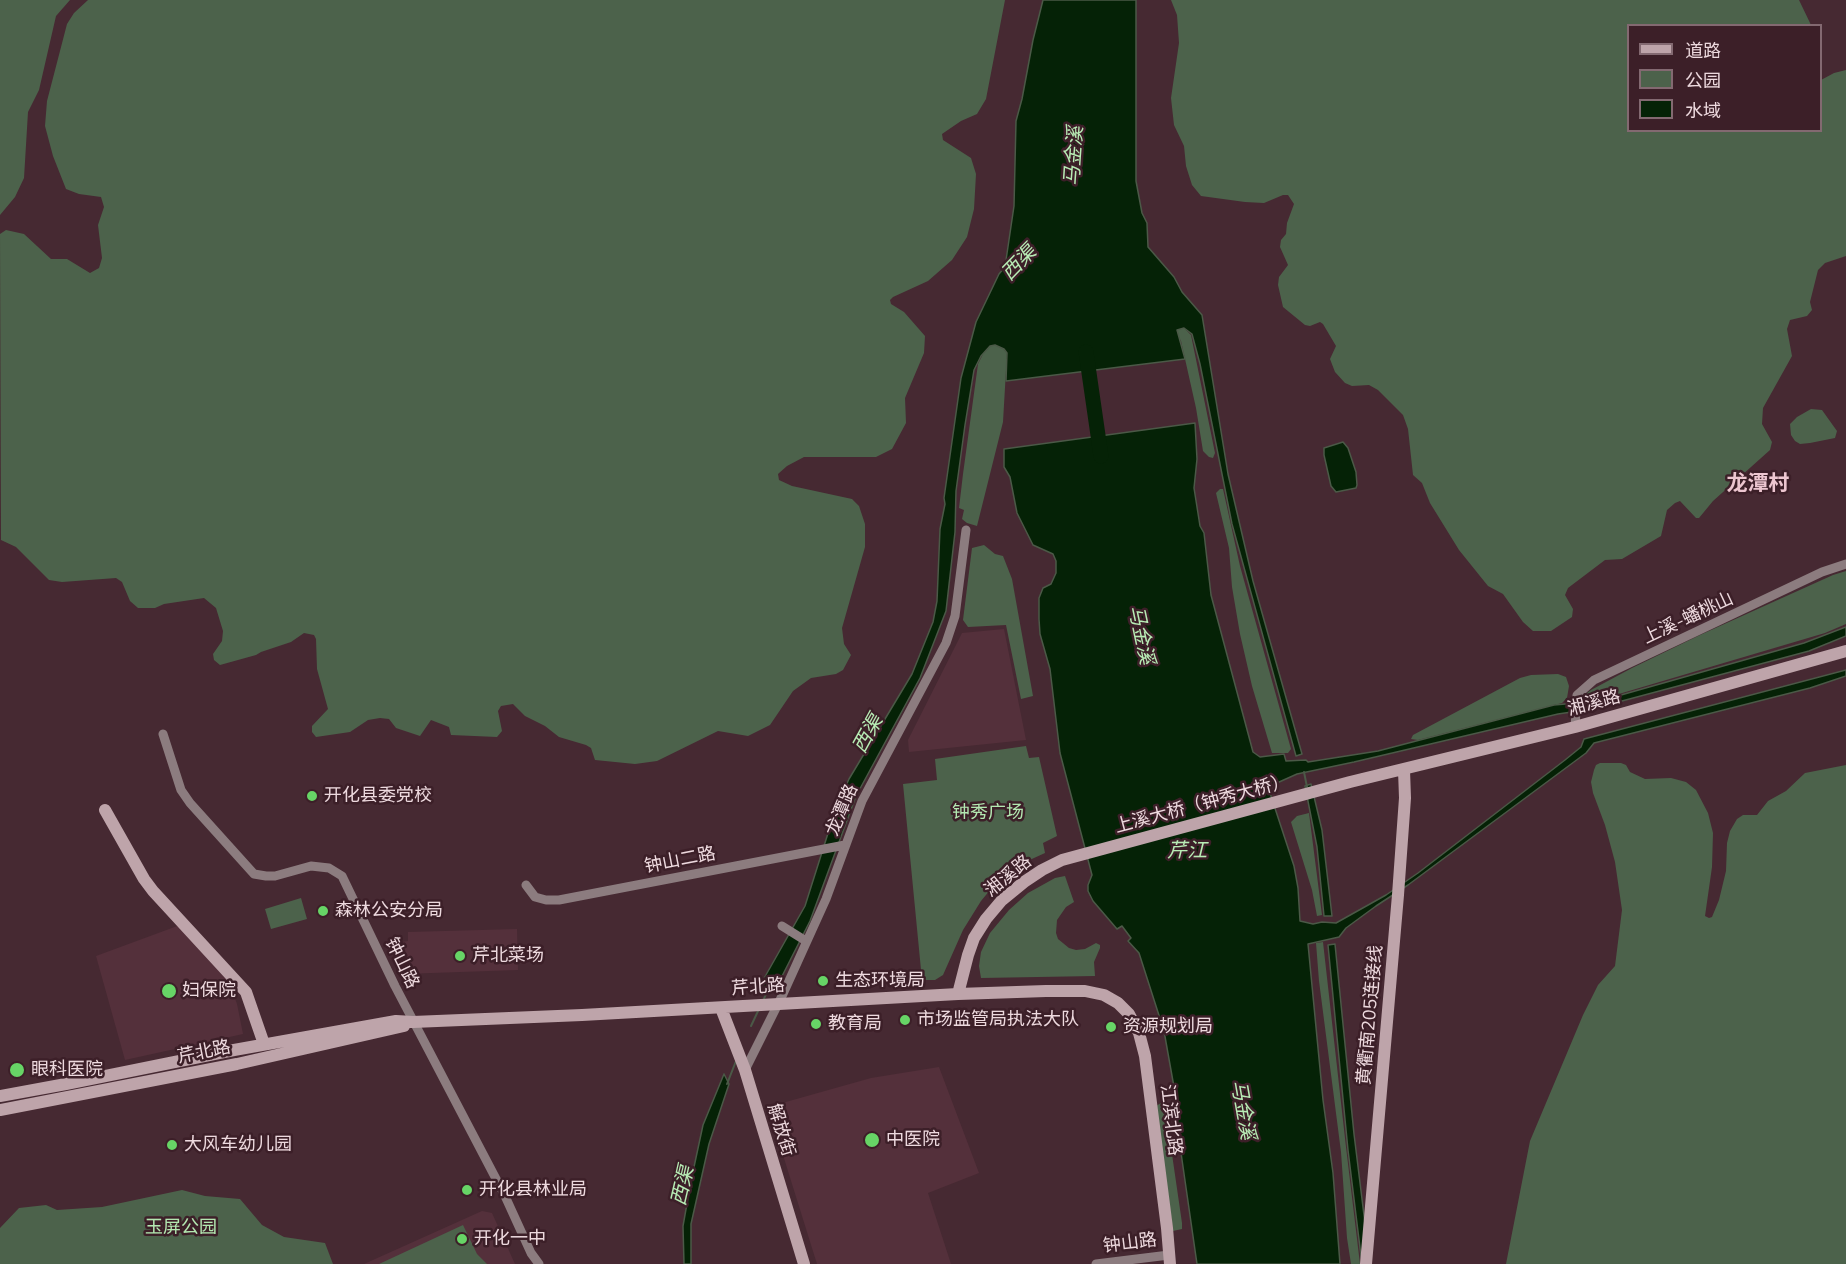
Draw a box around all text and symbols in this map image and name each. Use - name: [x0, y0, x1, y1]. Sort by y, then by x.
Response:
- legend: [1627, 24, 1822, 132]
- text: 道路: [1685, 39, 1721, 62]
- text: 公园: [1685, 69, 1721, 92]
- text: 水域: [1685, 99, 1721, 122]
- water label: 马金溪: [1060, 125, 1088, 187]
- water label: 西渠: [996, 240, 1042, 286]
- district label: 龙潭村: [1727, 471, 1789, 497]
- street label: 上溪-蟠桃山: [1639, 588, 1737, 648]
- water label: 马金溪: [1123, 603, 1159, 667]
- street label: 湘溪路: [1565, 686, 1623, 720]
- water label: 西渠: [848, 711, 888, 757]
- street label: 上溪大桥（钟秀大桥）: [1112, 770, 1292, 838]
- street label: 龙潭路: [822, 781, 862, 839]
- place label: 开化县委党校: [324, 785, 432, 807]
- marker: 开化县委党校: [305, 789, 319, 803]
- park label: 钟秀广场: [952, 802, 1024, 824]
- water label: 芹江: [1167, 839, 1207, 863]
- street label: 钟山二路: [643, 843, 717, 877]
- street label: 湘溪路: [980, 851, 1036, 901]
- place label: 森林公安分局: [335, 900, 443, 922]
- marker: 森林公安分局: [316, 904, 330, 918]
- street label: 钟山路: [380, 934, 424, 992]
- street label: 黄衢南205连接线: [1353, 944, 1387, 1086]
- place label: 芹北菜场: [472, 945, 544, 967]
- marker: 芹北菜场: [453, 949, 467, 963]
- place label: 生态环境局: [835, 970, 925, 992]
- street label: 芹北路: [730, 974, 786, 1000]
- marker: 生态环境局: [816, 974, 830, 988]
- place label: 妇保院: [182, 980, 236, 1002]
- marker: 妇保院: [160, 982, 178, 1000]
- place label: 市场监管局执法大队: [917, 1009, 1079, 1031]
- place label: 教育局: [828, 1013, 882, 1035]
- marker: 市场监管局执法大队: [898, 1013, 912, 1027]
- place label: 资源规划局: [1123, 1016, 1213, 1038]
- marker: 教育局: [809, 1017, 823, 1031]
- marker: 资源规划局: [1104, 1020, 1118, 1034]
- street label: 芹北路: [175, 1036, 233, 1068]
- place label: 眼科医院: [31, 1059, 103, 1081]
- marker: 眼科医院: [8, 1061, 26, 1079]
- water label: 马金溪: [1226, 1078, 1260, 1142]
- street label: 江滨北路: [1156, 1083, 1186, 1157]
- street label: 解放街: [763, 1101, 799, 1159]
- place label: 中医院: [886, 1129, 940, 1151]
- marker: 中医院: [863, 1131, 881, 1149]
- place label: 大风车幼儿园: [184, 1134, 292, 1156]
- marker: 大风车幼儿园: [165, 1138, 179, 1152]
- water label: 西渠: [667, 1164, 699, 1208]
- place label: 开化县林业局: [479, 1179, 587, 1201]
- marker: 开化县林业局: [460, 1183, 474, 1197]
- park label: 玉屏公园: [145, 1217, 217, 1239]
- place label: 开化一中: [474, 1228, 546, 1250]
- street label: 钟山路: [1102, 1229, 1158, 1257]
- marker: 开化一中: [455, 1232, 469, 1246]

